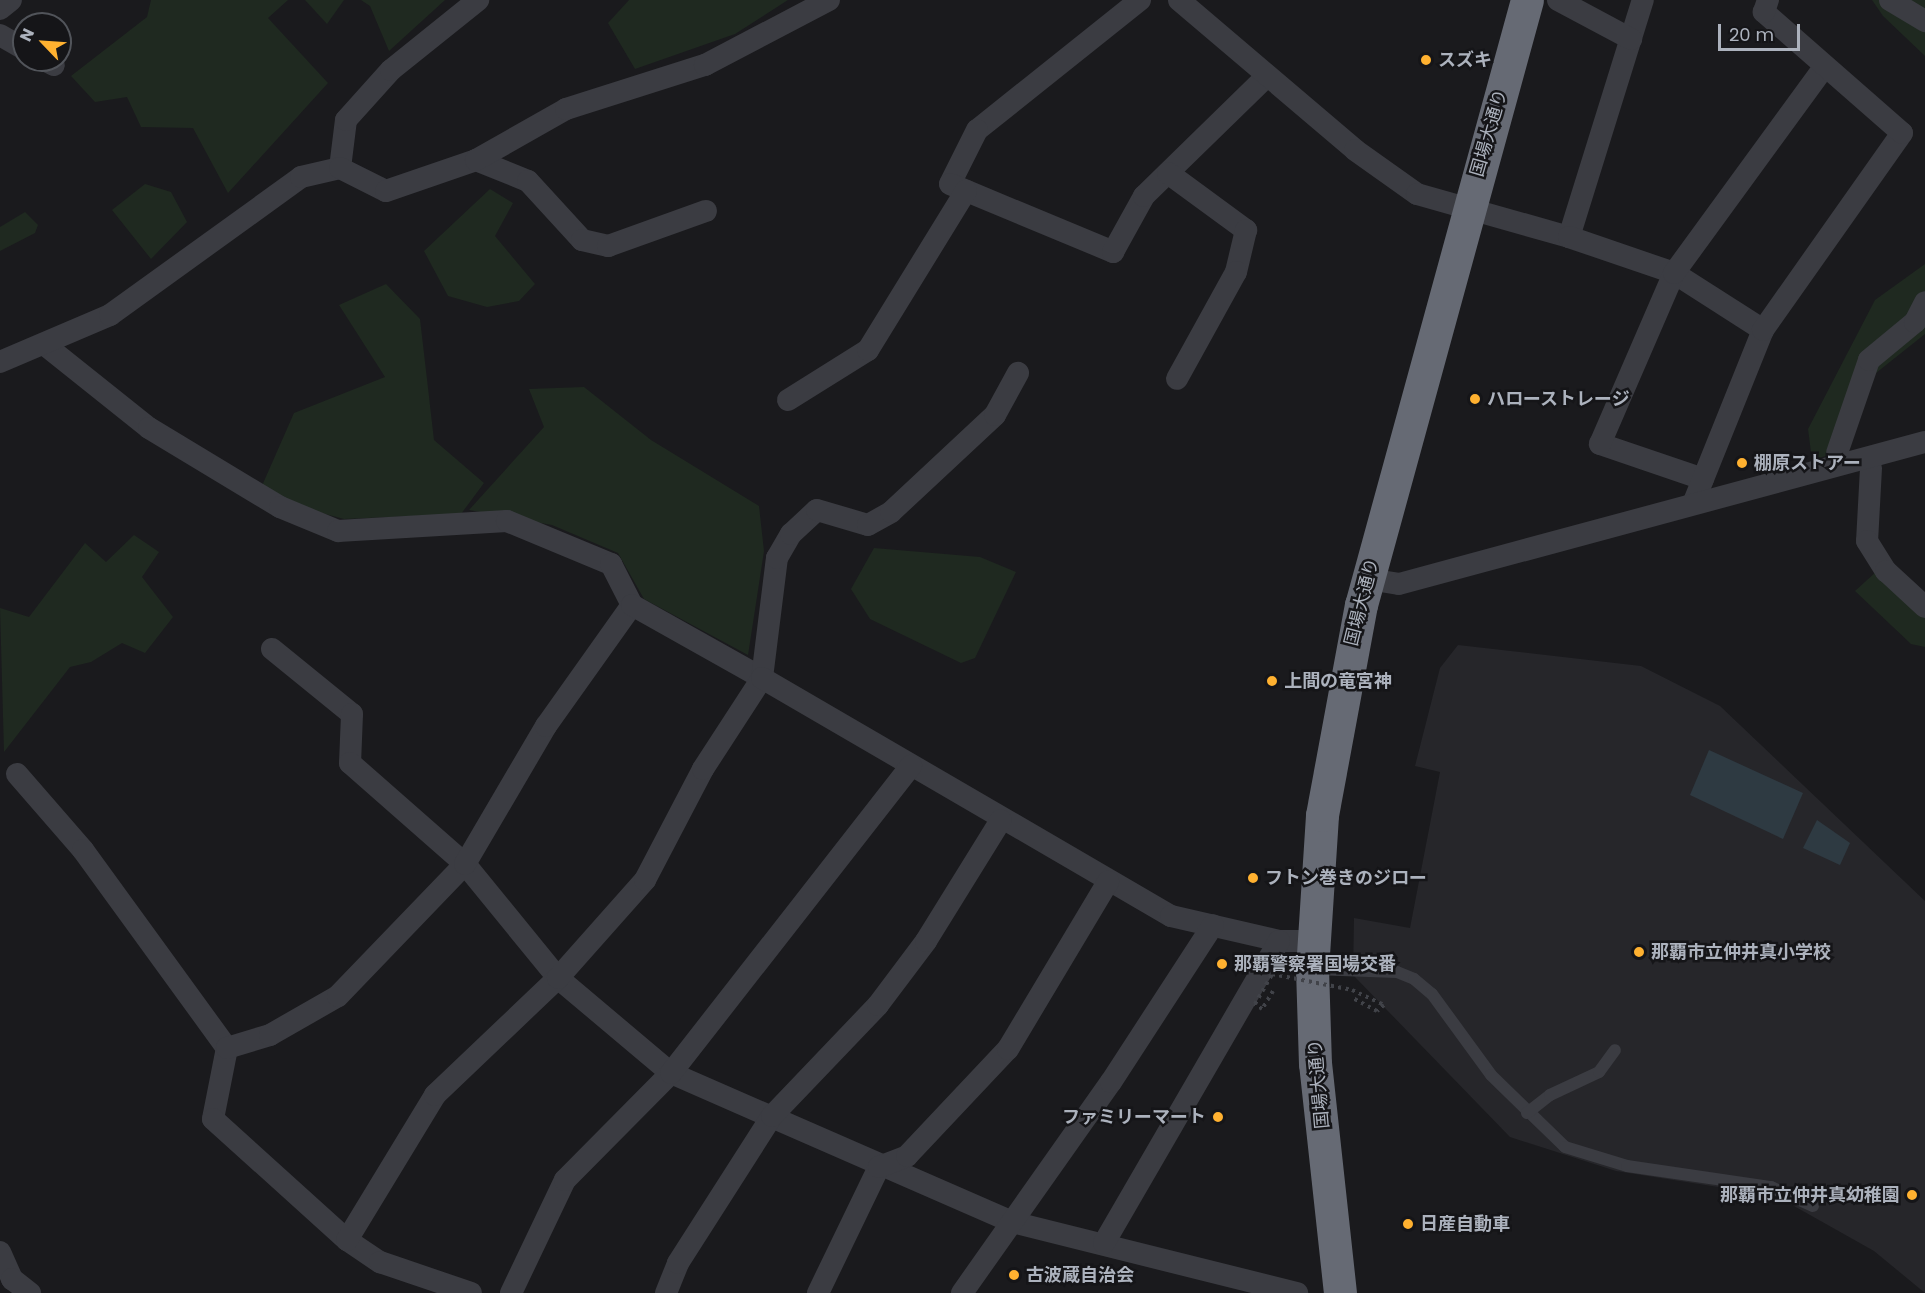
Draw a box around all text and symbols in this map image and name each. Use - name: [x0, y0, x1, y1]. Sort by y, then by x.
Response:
- north arrow: [12, 12, 72, 72]
- scale bar: [1721, 12, 1804, 50]
- text: 20 m: [1729, 22, 1774, 47]
- text: N: [14, 25, 40, 45]
- place label: スズキ: [1438, 49, 1492, 71]
- marker: スズキ: [1419, 53, 1433, 67]
- street label: 国場大通り: [1466, 87, 1512, 179]
- place label: ハローストレージ: [1487, 388, 1631, 410]
- marker: ハローストレージ: [1468, 392, 1482, 406]
- place label: 棚原ストアー: [1754, 452, 1861, 474]
- marker: 棚原ストアー: [1735, 456, 1749, 470]
- street label: 国場大通り: [1341, 556, 1383, 648]
- place label: 上間の竜宮神: [1284, 670, 1392, 692]
- marker: 上間の竜宮神: [1265, 674, 1279, 688]
- place label: フトン巻きのジロー: [1265, 867, 1427, 889]
- marker: フトン巻きのジロー: [1246, 871, 1260, 885]
- place label: 那覇市立仲井真小学校: [1651, 941, 1831, 963]
- marker: 那覇市立仲井真小学校: [1632, 945, 1646, 959]
- place label: 那覇警察署国場交番: [1234, 953, 1396, 975]
- marker: 那覇警察署国場交番: [1215, 957, 1229, 971]
- street label: 国場大通り: [1304, 1038, 1334, 1130]
- place label: ファミリーマート: [1062, 1106, 1206, 1128]
- marker: ファミリーマート: [1211, 1110, 1225, 1124]
- place label: 那覇市立仲井真幼稚園: [1720, 1184, 1900, 1206]
- marker: 那覇市立仲井真幼稚園: [1905, 1188, 1919, 1202]
- place label: 日産自動車: [1420, 1213, 1510, 1235]
- marker: 日産自動車: [1401, 1217, 1415, 1231]
- place label: 古波蔵自治会: [1026, 1264, 1134, 1286]
- marker: 古波蔵自治会: [1007, 1268, 1021, 1282]

